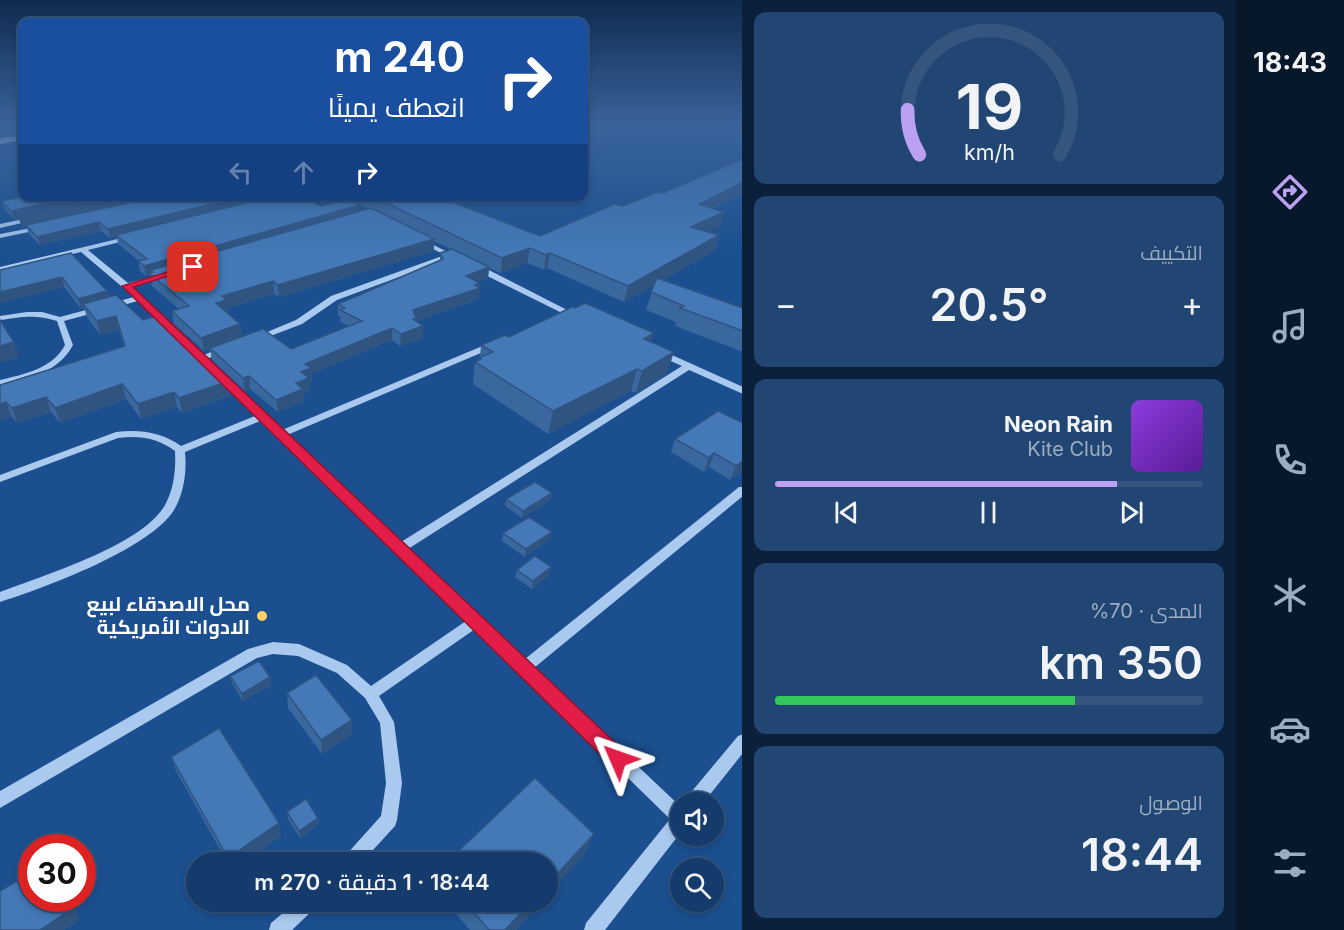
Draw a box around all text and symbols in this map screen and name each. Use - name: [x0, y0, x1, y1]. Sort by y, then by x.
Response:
- text: 240 m: [334, 31, 465, 82]
- icon: right: [486, 42, 564, 120]
- text: 18:43: [1253, 46, 1327, 79]
- text: 19: [955, 69, 1023, 144]
- text: انعطف يمينًا: [328, 91, 465, 124]
- text: km/h: [964, 139, 1014, 165]
- icon: left: [224, 156, 257, 189]
- icon: ahead: [287, 156, 320, 189]
- icon: right: [350, 156, 383, 189]
- icon: directions: [1269, 171, 1311, 213]
- pin: [167, 241, 218, 292]
- text: التكييف: [1140, 241, 1203, 265]
- icon: arrive: [176, 250, 209, 283]
- text: 20.5°: [929, 277, 1049, 332]
- text: −: [775, 284, 797, 324]
- text: +: [1181, 284, 1203, 324]
- icon: music: [1269, 305, 1311, 347]
- text: Neon Rain: [1004, 411, 1113, 437]
- text: Kite Club: [1027, 437, 1113, 461]
- icon: phone: [1269, 439, 1311, 481]
- icon: previous: [830, 496, 863, 529]
- icon: pause: [972, 496, 1005, 529]
- icon: next: [1115, 496, 1148, 529]
- icon: climate: [1269, 574, 1311, 616]
- place label: محل الاصدقاء لبيع الادوات الأمريكية: [86, 592, 250, 639]
- text: المدى · 70%: [1090, 599, 1203, 623]
- marker: محل الاصدقاء لبيع الادوات الأمريكية: [255, 609, 269, 623]
- text: 350 km: [1039, 635, 1203, 690]
- icon: car: [1269, 708, 1311, 750]
- position arrow: [586, 727, 650, 791]
- text: الوصول: [1139, 791, 1203, 815]
- map controls: [670, 792, 724, 912]
- button: sound: [670, 792, 724, 846]
- text: 18:44: [1081, 827, 1203, 882]
- speed limit sign: 30: [18, 834, 96, 912]
- icon: filters: [1269, 842, 1311, 884]
- button: search: [670, 858, 724, 912]
- text: 18:44 · 1 دقيقة · 270 m: [254, 869, 490, 895]

